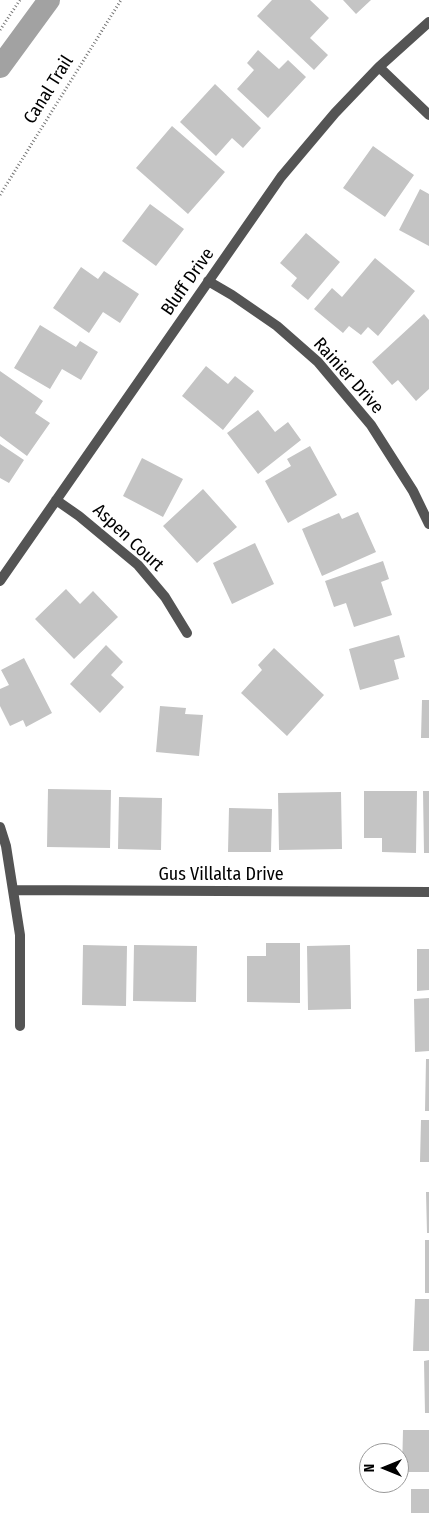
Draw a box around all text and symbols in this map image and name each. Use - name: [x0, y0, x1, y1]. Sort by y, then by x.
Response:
- street label: Canal Trail: [20, 52, 78, 128]
- street label: Bluff Drive: [157, 244, 219, 320]
- street label: Rainier Drive: [308, 334, 388, 418]
- street label: Aspen Court: [88, 500, 168, 576]
- street label: Gus Villalta Drive: [158, 864, 284, 886]
- north arrow: [359, 1443, 409, 1493]
- text: N: [361, 1464, 378, 1472]

